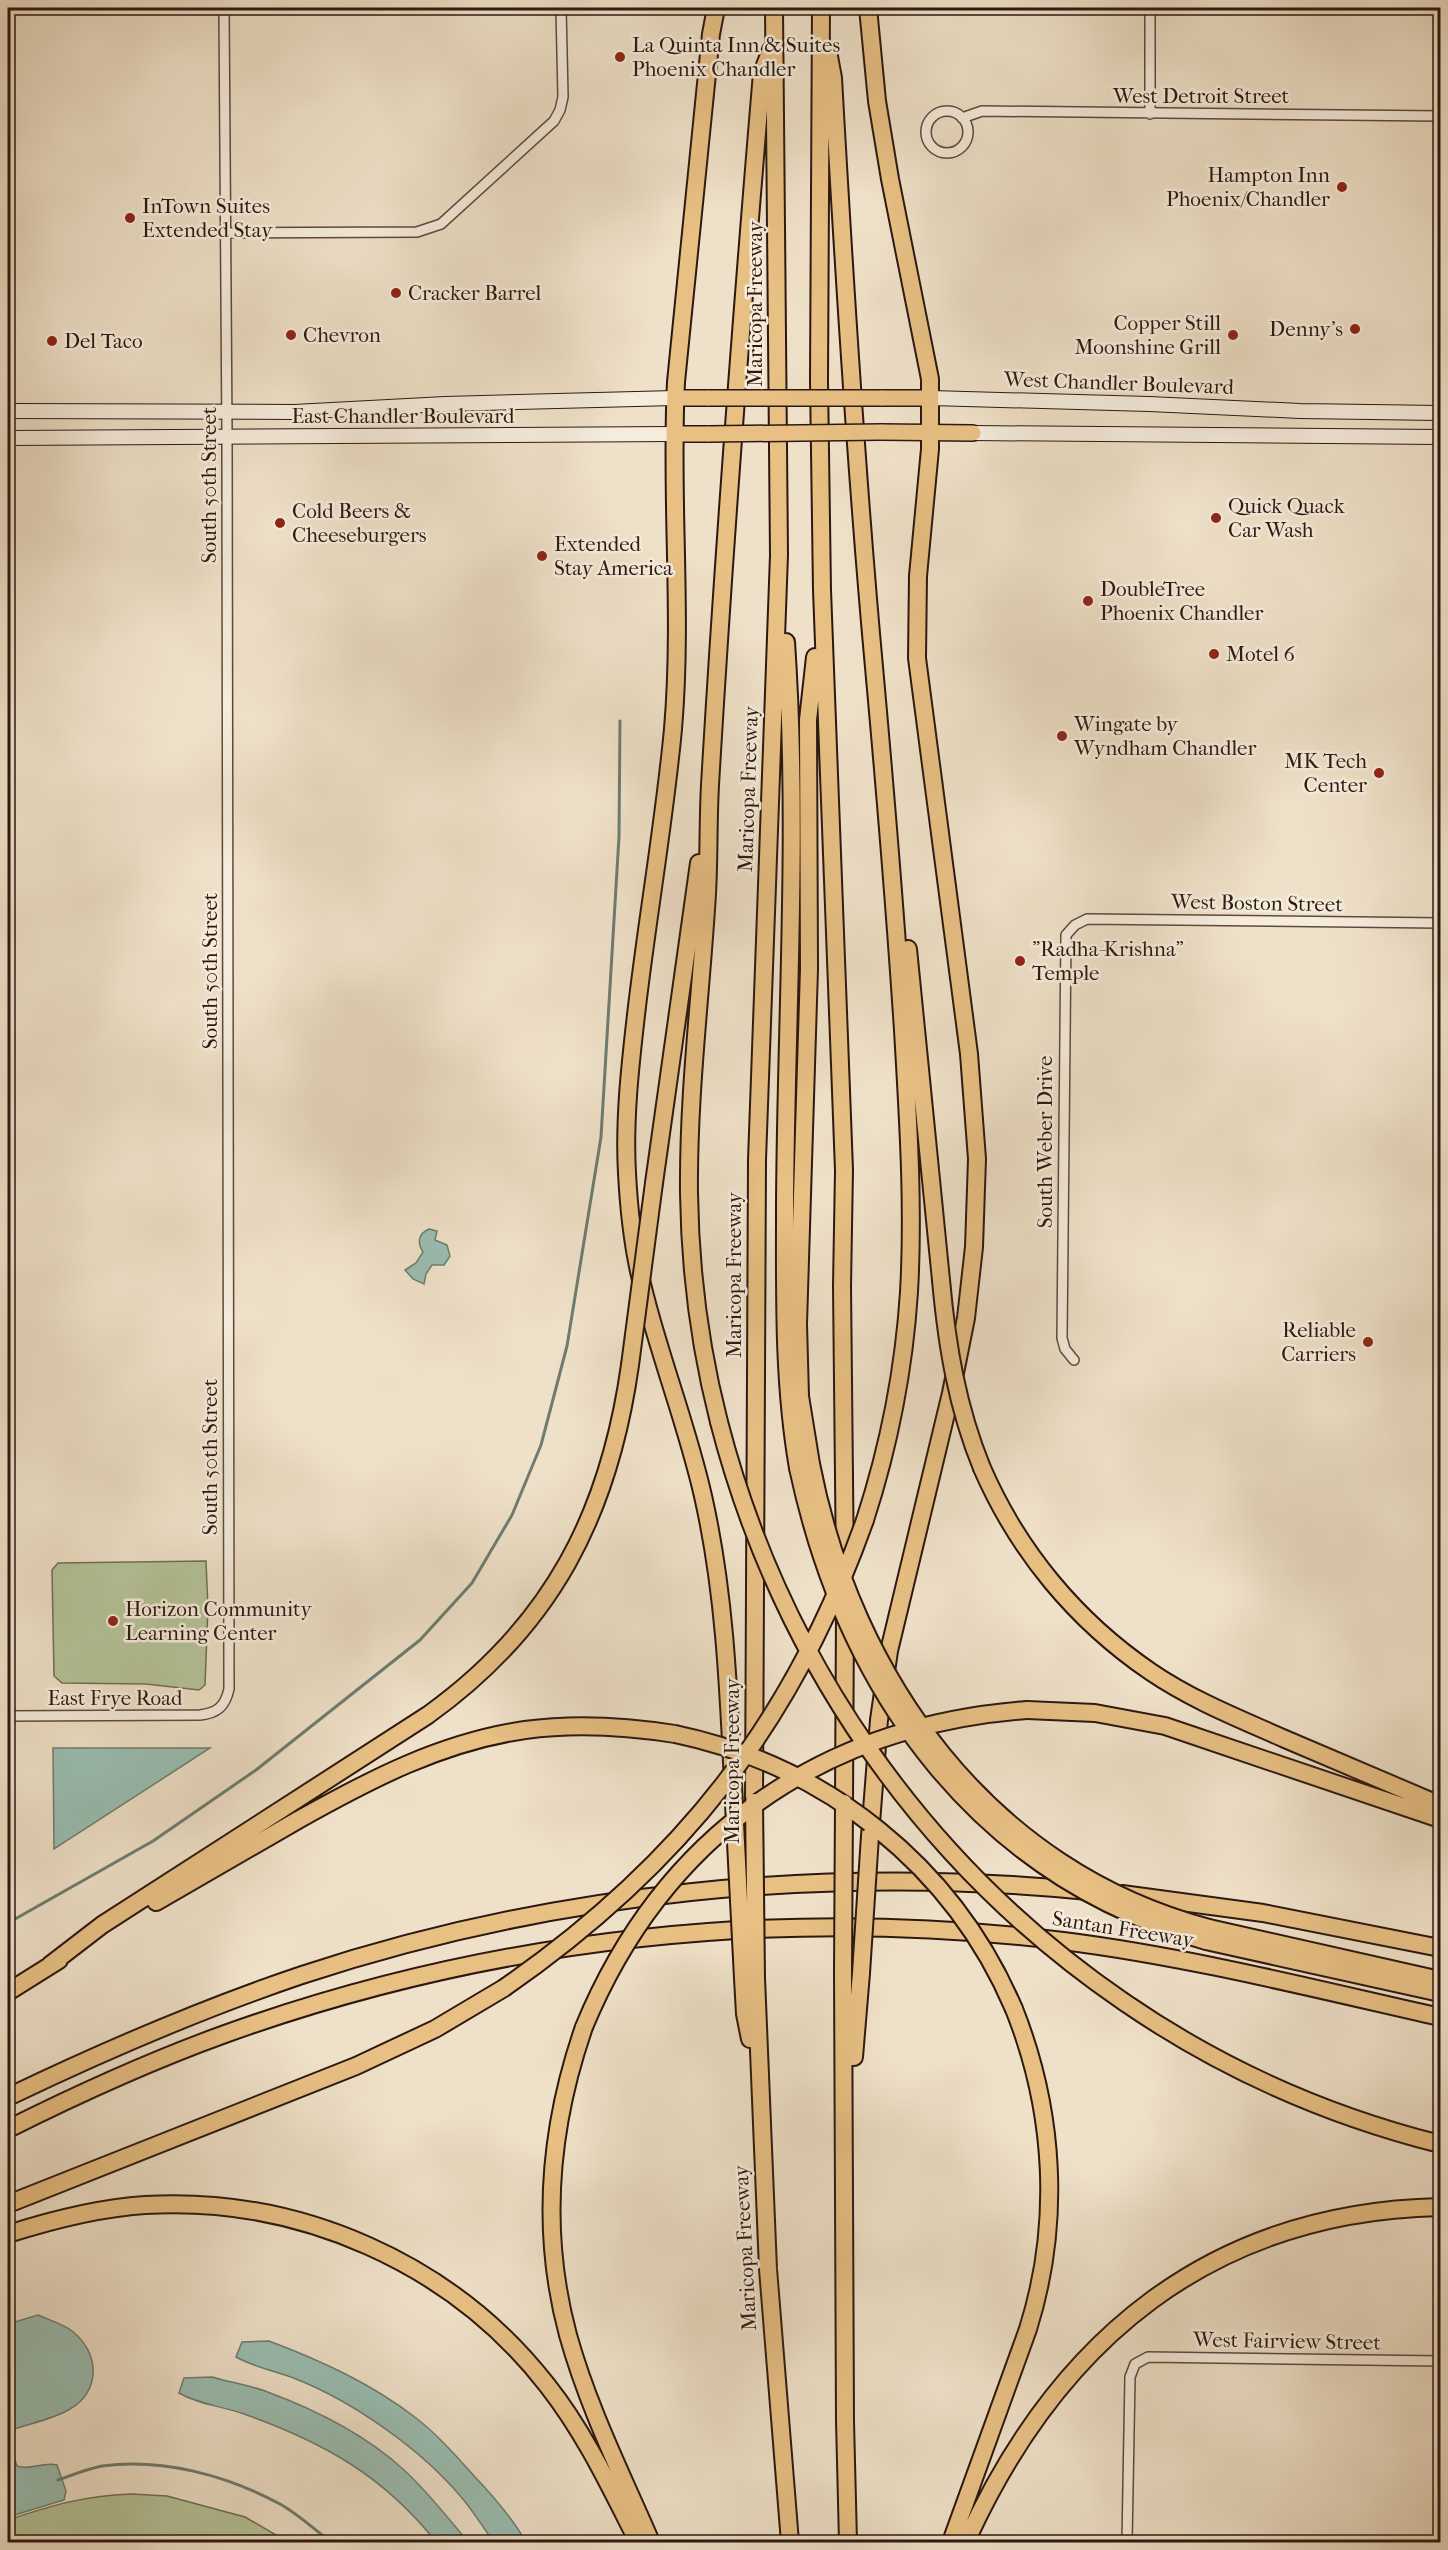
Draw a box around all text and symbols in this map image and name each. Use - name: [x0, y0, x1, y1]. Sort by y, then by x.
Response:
- place label: La Quinta Inn & Suites Phoenix Chandler: [632, 33, 840, 81]
- marker: La Quinta Inn & Suites Phoenix Chandler: [613, 50, 627, 64]
- street label: West Detroit Street: [1112, 84, 1290, 108]
- place label: Hampton Inn Phoenix/Chandler: [1166, 163, 1330, 211]
- marker: Hampton Inn Phoenix/Chandler: [1335, 180, 1349, 194]
- place label: InTown Suites Extended Stay: [142, 194, 273, 242]
- marker: InTown Suites Extended Stay: [123, 211, 137, 225]
- street label: Maricopa Freeway: [743, 220, 767, 387]
- place label: Cracker Barrel: [408, 281, 542, 305]
- marker: Cracker Barrel: [389, 286, 403, 300]
- place label: Copper Still Moonshine Grill: [1074, 311, 1221, 359]
- place label: Denny's: [1269, 317, 1343, 341]
- marker: Denny's: [1348, 322, 1362, 336]
- place label: Chevron: [303, 323, 381, 347]
- marker: Chevron: [284, 328, 298, 342]
- marker: Copper Still Moonshine Grill: [1226, 328, 1240, 342]
- place label: Del Taco: [64, 329, 143, 353]
- marker: Del Taco: [45, 334, 59, 348]
- street label: West Chandler Boulevard: [1003, 367, 1235, 399]
- street label: East Chandler Boulevard: [292, 404, 515, 428]
- street label: South 50th Street: [197, 406, 221, 563]
- place label: Quick Quack Car Wash: [1228, 494, 1345, 542]
- place label: Cold Beers & Cheeseburgers: [292, 499, 427, 547]
- marker: Quick Quack Car Wash: [1209, 511, 1223, 525]
- marker: Cold Beers & Cheeseburgers: [273, 516, 287, 530]
- place label: Extended Stay America: [554, 532, 673, 580]
- marker: Extended Stay America: [535, 549, 549, 563]
- place label: DoubleTree Phoenix Chandler: [1100, 577, 1263, 625]
- marker: DoubleTree Phoenix Chandler: [1081, 594, 1095, 608]
- place label: Motel 6: [1226, 642, 1296, 666]
- marker: Motel 6: [1207, 647, 1221, 661]
- street label: Maricopa Freeway: [733, 705, 763, 872]
- place label: Wingate by Wyndham Chandler: [1073, 712, 1256, 760]
- marker: Wingate by Wyndham Chandler: [1055, 729, 1069, 743]
- place label: MK Tech Center: [1284, 749, 1367, 797]
- marker: MK Tech Center: [1372, 766, 1386, 780]
- street label: West Boston Street: [1170, 889, 1343, 917]
- street label: South 50th Street: [198, 892, 222, 1049]
- place label: "Radha-Krishna" Temple: [1032, 937, 1184, 985]
- marker: "Radha-Krishna" Temple: [1013, 954, 1027, 968]
- street label: South Weber Drive: [1033, 1056, 1057, 1228]
- street label: Maricopa Freeway: [722, 1191, 746, 1358]
- place label: Reliable Carriers: [1281, 1318, 1356, 1366]
- marker: Reliable Carriers: [1361, 1335, 1375, 1349]
- street label: South 50th Street: [198, 1378, 222, 1535]
- place label: Horizon Community Learning Center: [125, 1597, 313, 1645]
- marker: Horizon Community Learning Center: [106, 1614, 120, 1628]
- street label: Maricopa Freeway: [720, 1677, 744, 1844]
- street label: East Frye Road: [48, 1686, 183, 1710]
- street label: Santan Freeway: [1050, 1906, 1196, 1952]
- street label: Maricopa Freeway: [729, 2164, 761, 2332]
- street label: West Fairview Street: [1192, 2327, 1382, 2355]

